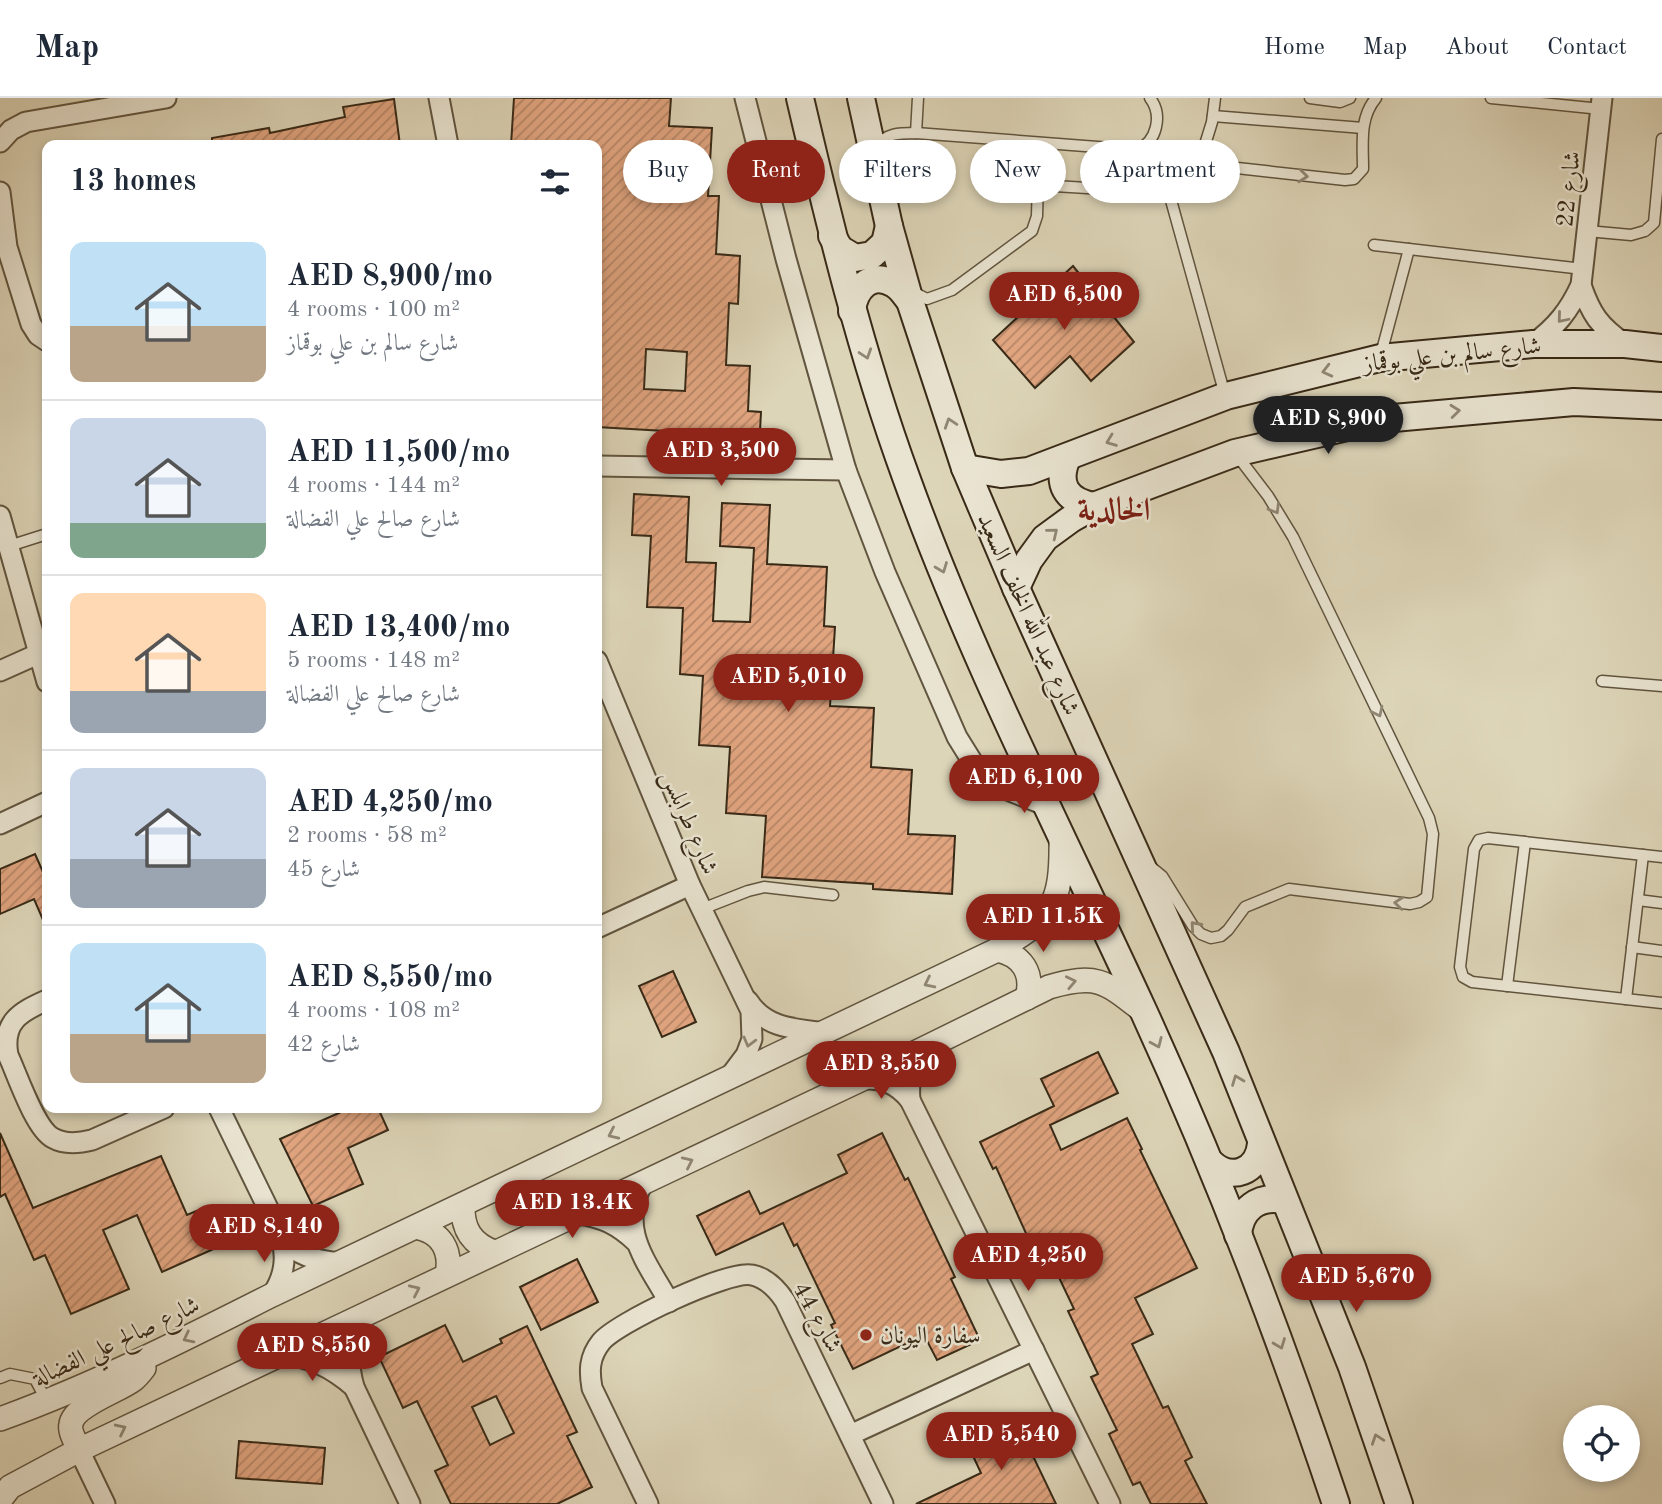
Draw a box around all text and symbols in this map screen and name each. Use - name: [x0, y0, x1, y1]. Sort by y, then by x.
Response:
- text: Map: [35, 32, 99, 65]
- text: Home: [1264, 36, 1325, 60]
- text: Map: [1363, 36, 1407, 60]
- text: About: [1445, 36, 1509, 60]
- text: Contact: [1547, 36, 1627, 60]
- chip: Buy: [623, 140, 713, 203]
- chip: Rent: [727, 140, 825, 203]
- chip: Filters: [839, 140, 956, 203]
- chip: New: [970, 140, 1066, 203]
- chip: Apartment: [1080, 140, 1240, 203]
- street label: شارع 22: [1554, 150, 1592, 229]
- icon: filters: [536, 163, 574, 201]
- text: 13 homes: [70, 167, 196, 197]
- one-way arrow: [1298, 168, 1309, 183]
- text: AED 8,900/mo: [287, 262, 493, 292]
- icon: home: [126, 270, 210, 354]
- pin: AED 6,500: [984, 272, 1144, 332]
- text: AED 6,500: [1005, 283, 1123, 306]
- text: 4 rooms · 100 m²: [287, 298, 460, 321]
- one-way arrow: [1558, 310, 1570, 323]
- text: شارع سالم بن علي بوقماز: [287, 332, 458, 355]
- street label: شارع سالم بن علي بوقماز: [1360, 333, 1543, 386]
- one-way arrow: [858, 347, 872, 360]
- one-way arrow: [1321, 363, 1333, 377]
- pin: AED 8,900: [1248, 396, 1408, 456]
- one-way arrow: [1449, 404, 1460, 419]
- text: AED 8,900: [1269, 407, 1387, 430]
- one-way arrow: [944, 417, 958, 430]
- pin: AED 3,500: [641, 428, 801, 488]
- one-way arrow: [1105, 432, 1117, 446]
- text: AED 11,500/mo: [287, 438, 510, 468]
- text: AED 3,500: [662, 439, 780, 462]
- icon: home: [126, 446, 210, 530]
- text: 4 rooms · 144 m²: [287, 474, 460, 497]
- district label: الخالدية: [1078, 495, 1150, 529]
- one-way arrow: [1267, 501, 1280, 514]
- street label: شارع عبد الله الخلف السعيد: [966, 507, 1091, 722]
- text: شارع صالح علي الفضالة: [287, 508, 460, 531]
- one-way arrow: [1046, 528, 1058, 541]
- one-way arrow: [933, 562, 947, 574]
- text: AED 13,400/mo: [287, 613, 510, 643]
- icon: home: [126, 621, 210, 705]
- text: 5 rooms · 148 m²: [287, 649, 460, 672]
- pin: AED 5,010: [708, 654, 868, 714]
- text: AED 5,010: [729, 665, 847, 688]
- text: شارع صالح علي الفضالة: [287, 683, 460, 706]
- one-way arrow: [1369, 705, 1383, 717]
- pin: AED 6,100: [944, 756, 1104, 815]
- text: AED 6,100: [965, 766, 1083, 789]
- street label: شارع طرابلس: [650, 767, 721, 881]
- text: AED 4,250/mo: [287, 788, 493, 818]
- icon: home: [126, 796, 210, 880]
- text: 2 rooms · 58 m²: [287, 824, 447, 847]
- text: شارع 45: [287, 858, 360, 881]
- pin: AED 11.5K: [963, 894, 1123, 954]
- one-way arrow: [1393, 896, 1404, 911]
- text: AED 11.5K: [982, 905, 1104, 928]
- one-way arrow: [1191, 921, 1204, 934]
- text: AED 8,550/mo: [287, 963, 493, 993]
- icon: home: [126, 971, 210, 1055]
- one-way arrow: [924, 975, 936, 989]
- one-way arrow: [1065, 975, 1077, 990]
- text: 4 rooms · 108 m²: [287, 999, 460, 1022]
- text: شارع 42: [287, 1033, 360, 1056]
- one-way arrow: [743, 1036, 757, 1048]
- one-way arrow: [1149, 1036, 1163, 1048]
- pin: AED 3,550: [801, 1042, 961, 1101]
- text: AED 3,550: [822, 1052, 940, 1075]
- one-way arrow: [1231, 1075, 1245, 1087]
- one-way arrow: [608, 1125, 621, 1139]
- one-way arrow: [681, 1156, 693, 1170]
- pin: AED 13.4K: [492, 1180, 652, 1240]
- text: AED 13.4K: [511, 1191, 633, 1214]
- pin: AED 8,140: [184, 1204, 344, 1264]
- text: AED 8,140: [205, 1215, 323, 1238]
- pin: AED 4,250: [948, 1234, 1108, 1293]
- text: AED 4,250: [969, 1244, 1087, 1267]
- pin: AED 5,670: [1276, 1254, 1436, 1314]
- text: AED 5,670: [1297, 1265, 1415, 1288]
- street label: شارع 44: [782, 1279, 845, 1360]
- one-way arrow: [408, 1284, 421, 1298]
- street label: شارع صالح علي الفضالة: [29, 1294, 208, 1400]
- pin: AED 8,550: [232, 1324, 392, 1383]
- place label: سفارة اليونان: [880, 1325, 981, 1350]
- marker: سفارة اليونان: [858, 1327, 874, 1343]
- one-way arrow: [183, 1330, 195, 1344]
- text: AED 8,550: [253, 1334, 371, 1357]
- one-way arrow: [1272, 1338, 1286, 1350]
- map controls: [1563, 1405, 1640, 1482]
- button: locate: [1563, 1405, 1640, 1482]
- pin: AED 5,540: [921, 1412, 1081, 1472]
- text: AED 5,540: [942, 1423, 1060, 1446]
- one-way arrow: [114, 1424, 127, 1438]
- one-way arrow: [1371, 1434, 1385, 1446]

